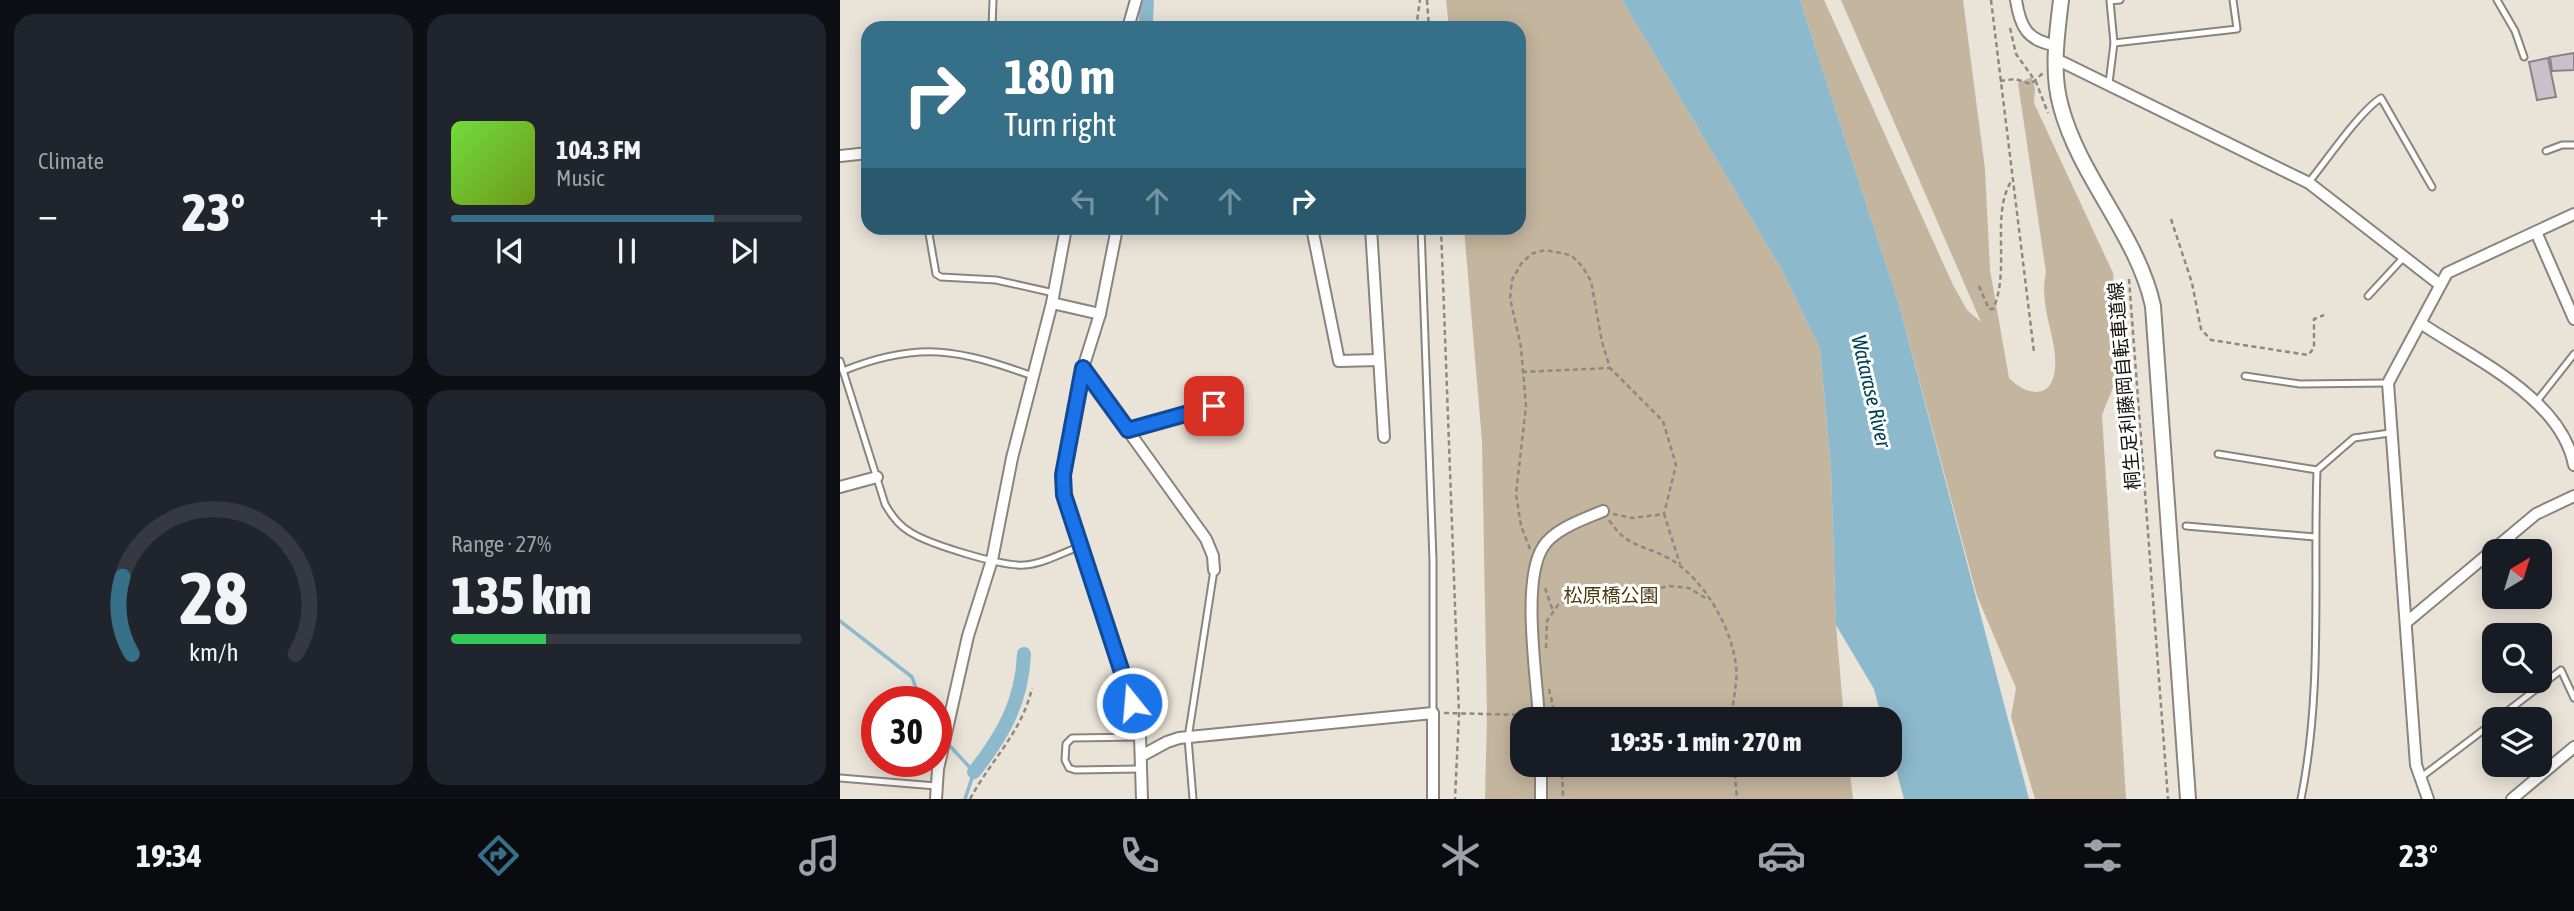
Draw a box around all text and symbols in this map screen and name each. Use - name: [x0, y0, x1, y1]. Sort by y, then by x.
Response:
- text: 180 m: [1004, 48, 1115, 104]
- icon: right: [889, 49, 980, 140]
- text: Turn right: [1004, 106, 1117, 143]
- text: 104.3 FM: [556, 135, 641, 165]
- text: Climate: [38, 148, 104, 174]
- text: Music: [556, 165, 604, 191]
- text: 23°: [182, 182, 245, 242]
- icon: left: [1065, 182, 1103, 220]
- icon: ahead: [1138, 182, 1176, 220]
- icon: ahead: [1211, 182, 1249, 220]
- icon: right: [1284, 182, 1322, 220]
- text: −: [38, 192, 58, 235]
- text: +: [369, 192, 389, 235]
- icon: previous: [491, 232, 529, 270]
- icon: pause: [608, 232, 646, 270]
- icon: next: [725, 232, 763, 270]
- street label: 桐生足利藤岡自転車道線: [2104, 281, 2144, 491]
- water label: Watarase River: [1847, 332, 1897, 450]
- pin: [1184, 376, 1244, 436]
- icon: arrive: [1195, 387, 1233, 425]
- text: Range · 27%: [451, 531, 551, 557]
- north arrow: [2482, 539, 2552, 609]
- map controls: [2482, 539, 2552, 777]
- text: 28: [179, 556, 248, 639]
- text: 135 km: [451, 565, 592, 625]
- park label: 松原橋公園: [1563, 584, 1659, 606]
- button: search: [2482, 623, 2552, 693]
- text: km/h: [189, 637, 238, 665]
- position arrow: [1095, 666, 1169, 740]
- speed limit sign: 30: [861, 686, 952, 777]
- button: layers: [2482, 707, 2552, 777]
- text: 19:35 · 1 min · 270 m: [1611, 727, 1801, 757]
- icon: directions: [474, 831, 523, 880]
- icon: music: [795, 831, 844, 880]
- icon: phone: [1115, 831, 1164, 880]
- icon: climate: [1436, 831, 1485, 880]
- icon: car: [1757, 831, 1806, 880]
- icon: filters: [2078, 831, 2127, 880]
- text: 19:34: [136, 837, 202, 874]
- text: 23°: [2399, 837, 2438, 874]

